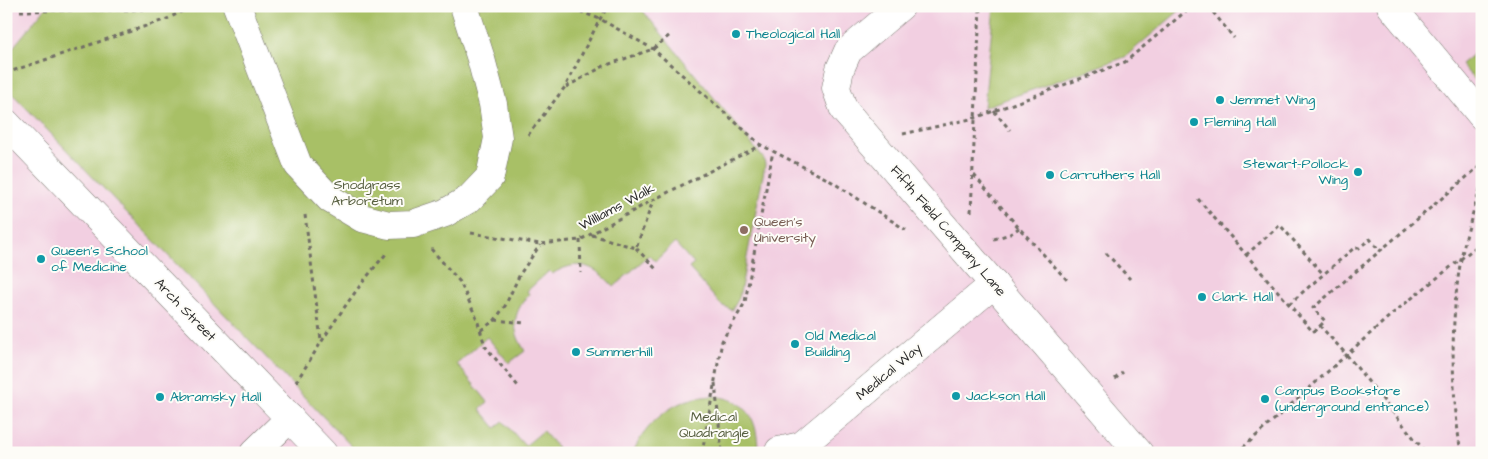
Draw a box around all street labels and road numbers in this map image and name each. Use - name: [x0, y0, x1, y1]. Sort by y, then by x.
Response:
- street label: Fifth Field Company Lane: [885, 161, 1011, 301]
- street label: Williams Walk: [575, 178, 659, 235]
- street label: Arch Street: [150, 274, 221, 346]
- street label: Medical Way: [852, 338, 926, 405]

